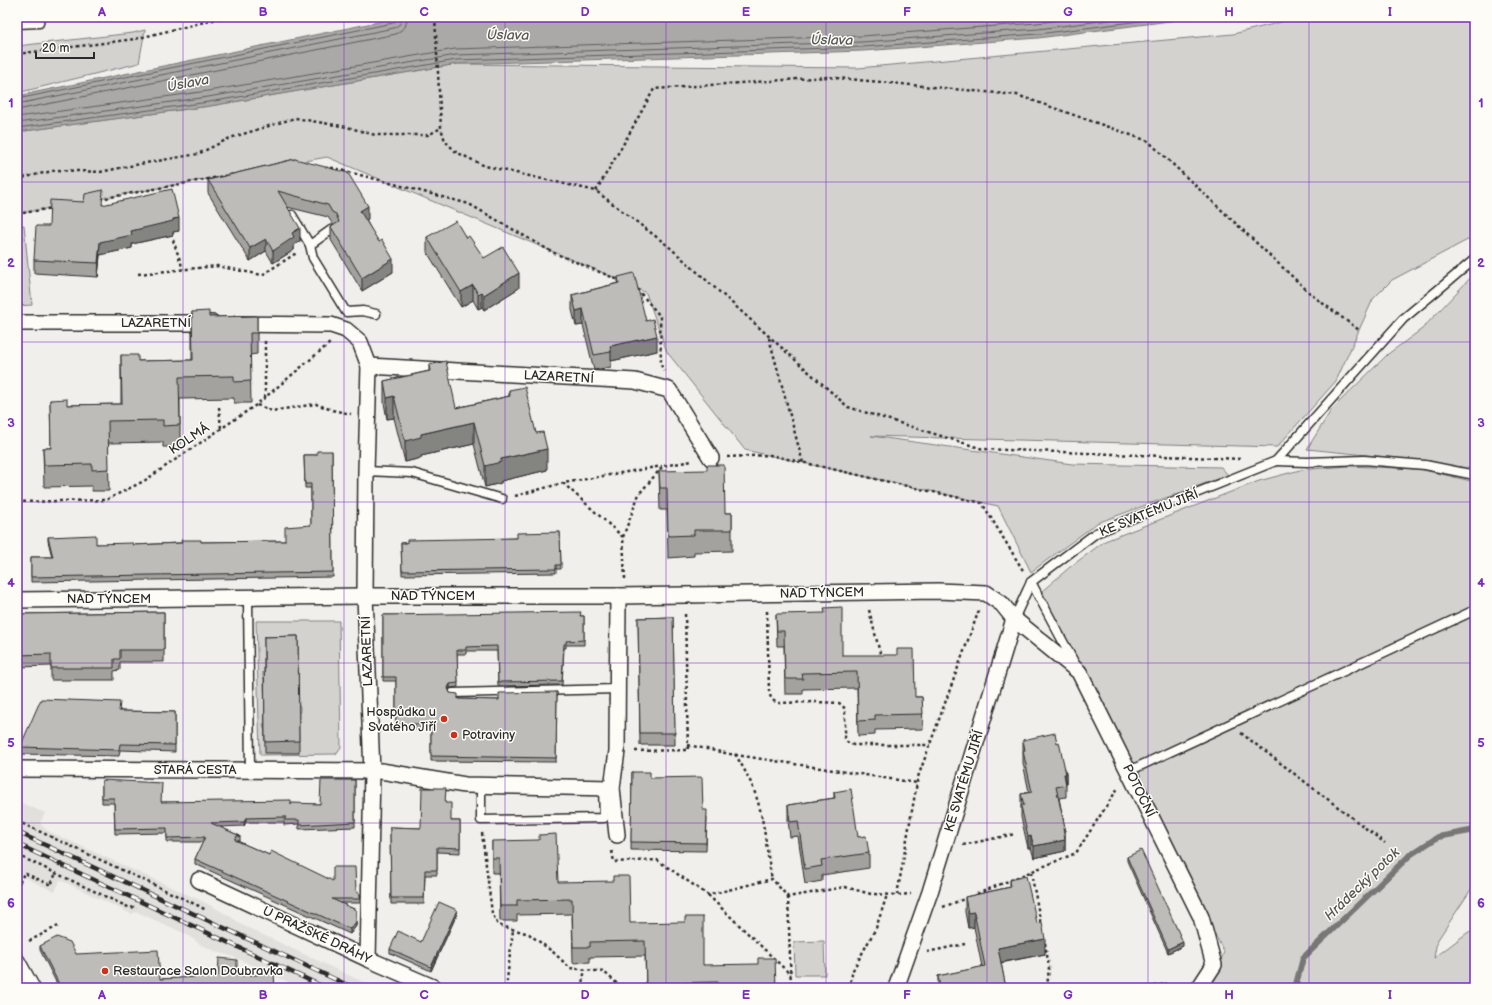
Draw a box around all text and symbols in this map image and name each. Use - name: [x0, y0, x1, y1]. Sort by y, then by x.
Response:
- text: A: [97, 4, 106, 20]
- text: B: [258, 4, 268, 20]
- text: C: [419, 4, 429, 20]
- text: D: [580, 4, 590, 20]
- text: E: [742, 4, 751, 20]
- text: F: [903, 4, 911, 20]
- text: G: [1063, 4, 1073, 20]
- text: H: [1224, 4, 1234, 20]
- text: I: [1388, 4, 1392, 20]
- water label: Úslava: [487, 25, 529, 44]
- water label: Úslava: [811, 30, 853, 49]
- scale bar: [36, 34, 94, 60]
- text: 20 m: [42, 41, 69, 56]
- water label: Úslava: [165, 70, 211, 95]
- text: 1: [8, 95, 14, 111]
- text: 1: [1478, 95, 1484, 111]
- text: 2: [7, 255, 15, 271]
- text: 2: [1477, 255, 1485, 271]
- street label: LAZARETNÍ: [121, 314, 191, 331]
- street label: LAZARETNÍ: [523, 366, 595, 387]
- text: 3: [7, 415, 15, 431]
- text: 3: [1477, 415, 1485, 431]
- street label: KOLMÁ: [165, 418, 213, 458]
- street label: KE SVATÉMU JIŘÍ: [1097, 485, 1201, 540]
- text: 4: [7, 575, 15, 591]
- text: 4: [1477, 575, 1485, 591]
- street label: NAD TÝNCEM: [780, 583, 864, 602]
- street label: NAD TÝNCEM: [391, 587, 475, 604]
- street label: NAD TÝNCEM: [67, 590, 151, 607]
- street label: LAZARETNÍ: [357, 615, 376, 687]
- place label: Hospůdka u Svatého Jiří: [366, 704, 437, 735]
- marker: Hospůdka u Svatého Jiří: [439, 714, 449, 724]
- place label: Potraviny: [462, 727, 515, 743]
- street label: KE SVATÉMU JIŘÍ: [940, 728, 987, 834]
- marker: Potraviny: [449, 730, 459, 740]
- text: 5: [7, 735, 15, 751]
- text: 5: [1477, 735, 1485, 751]
- street label: STARÁ CESTA: [154, 761, 236, 778]
- street label: POTOČNÍ: [1119, 761, 1160, 820]
- water label: Hrádecký potok: [1321, 843, 1404, 924]
- text: 6: [7, 895, 15, 911]
- text: 6: [1477, 895, 1485, 911]
- street label: U PRAŽSKÉ DRÁHY: [260, 902, 375, 967]
- place label: Restaurace Salon Doubravka: [113, 963, 283, 979]
- marker: Restaurace Salon Doubravka: [100, 966, 110, 976]
- text: A: [97, 987, 106, 1003]
- text: B: [258, 987, 268, 1003]
- text: C: [419, 987, 429, 1003]
- text: D: [580, 987, 590, 1003]
- text: E: [742, 987, 751, 1003]
- text: F: [903, 987, 911, 1003]
- text: G: [1063, 987, 1073, 1003]
- text: H: [1224, 987, 1234, 1003]
- text: I: [1388, 987, 1392, 1003]

